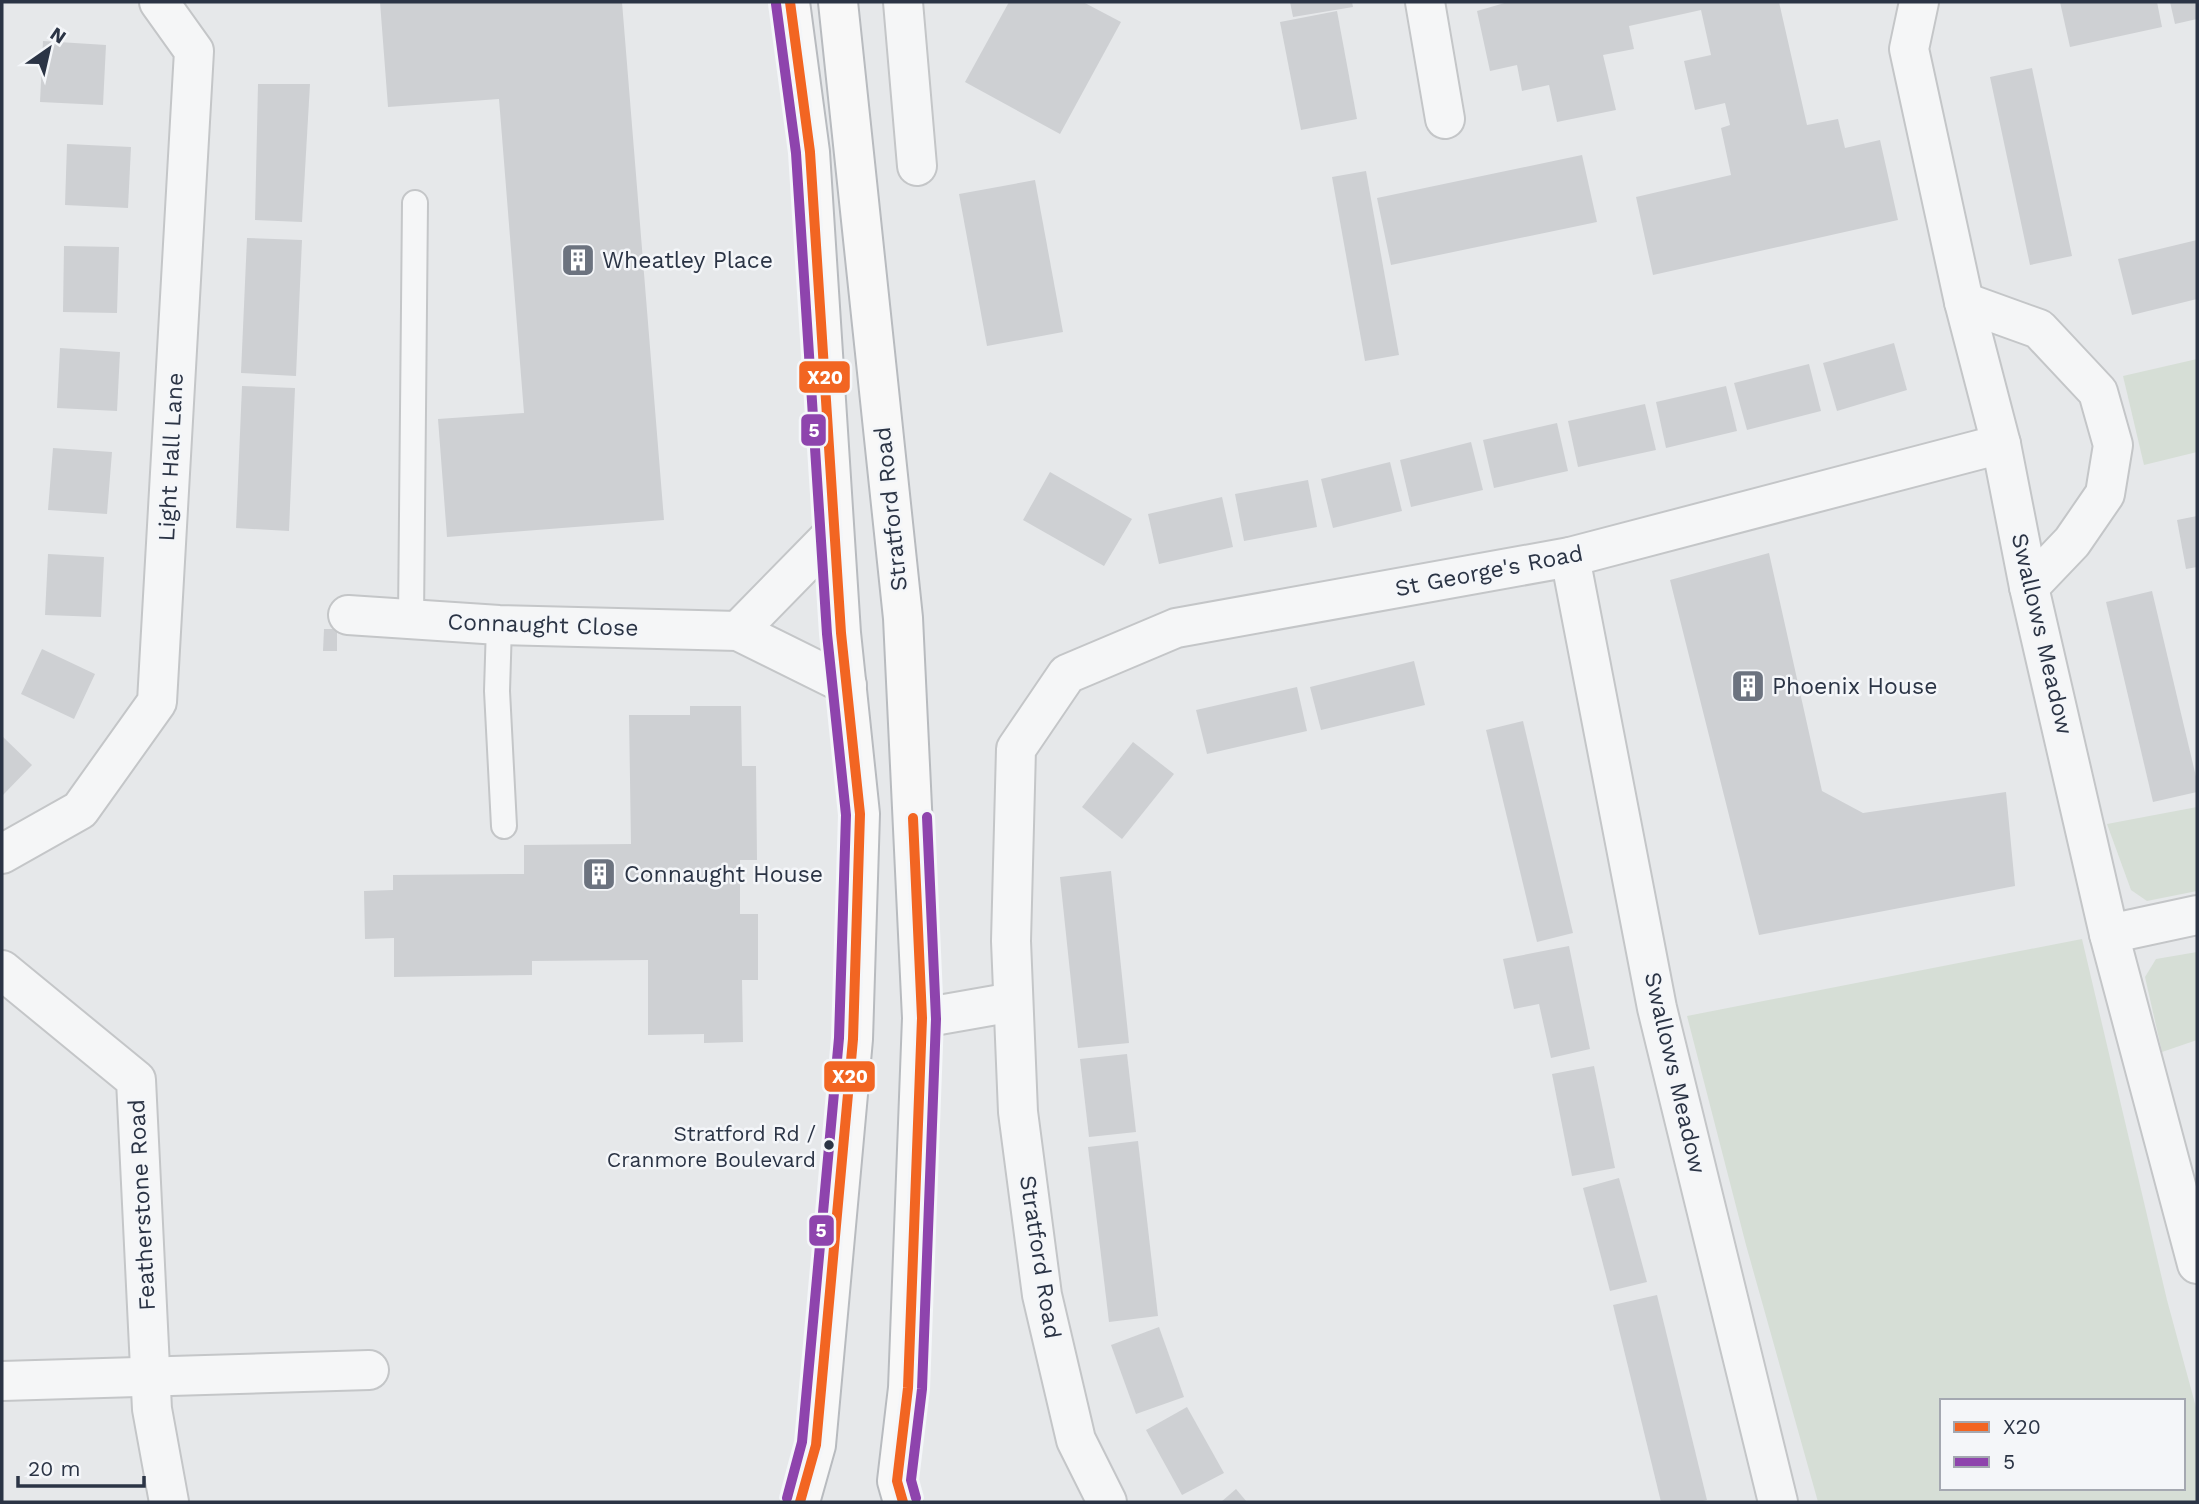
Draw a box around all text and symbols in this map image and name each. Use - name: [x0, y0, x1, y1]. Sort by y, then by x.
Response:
- north arrow: [14, 14, 84, 84]
- text: N: [46, 22, 70, 49]
- building icon: Wheatley Place: [559, 241, 597, 279]
- place label: Wheatley Place: [602, 247, 773, 274]
- line badge: X20: [798, 360, 851, 394]
- text: X20: [807, 366, 843, 389]
- street label: Light Hall Lane: [153, 372, 189, 542]
- line badge: 5: [800, 413, 827, 447]
- text: 5: [808, 419, 820, 442]
- street label: Stratford Road: [869, 425, 913, 593]
- street label: Swallows Meadow: [2006, 531, 2078, 737]
- street label: St George's Road: [1393, 540, 1585, 602]
- street label: Connaught Close: [447, 608, 639, 642]
- building icon: Phoenix House: [1729, 667, 1767, 705]
- place label: Phoenix House: [1772, 673, 1937, 700]
- building icon: Connaught House: [580, 855, 618, 893]
- place label: Connaught House: [624, 861, 823, 888]
- street label: Swallows Meadow: [1639, 970, 1711, 1176]
- line badge: X20: [823, 1060, 876, 1093]
- text: X20: [832, 1065, 868, 1088]
- street label: Featherstone Road: [123, 1099, 161, 1311]
- place label: Stratford Rd / Cranmore Boulevard: [607, 1121, 816, 1172]
- marker: Stratford Rd / Cranmore Boulevard: [822, 1138, 836, 1152]
- street label: Stratford Road: [1014, 1173, 1066, 1341]
- line badge: 5: [808, 1214, 835, 1247]
- text: 5: [815, 1219, 827, 1242]
- legend: [1940, 1399, 2185, 1490]
- text: X20: [2003, 1414, 2041, 1439]
- scale bar: [18, 1444, 144, 1488]
- text: 5: [2003, 1449, 2015, 1474]
- text: 20 m: [28, 1456, 80, 1481]

